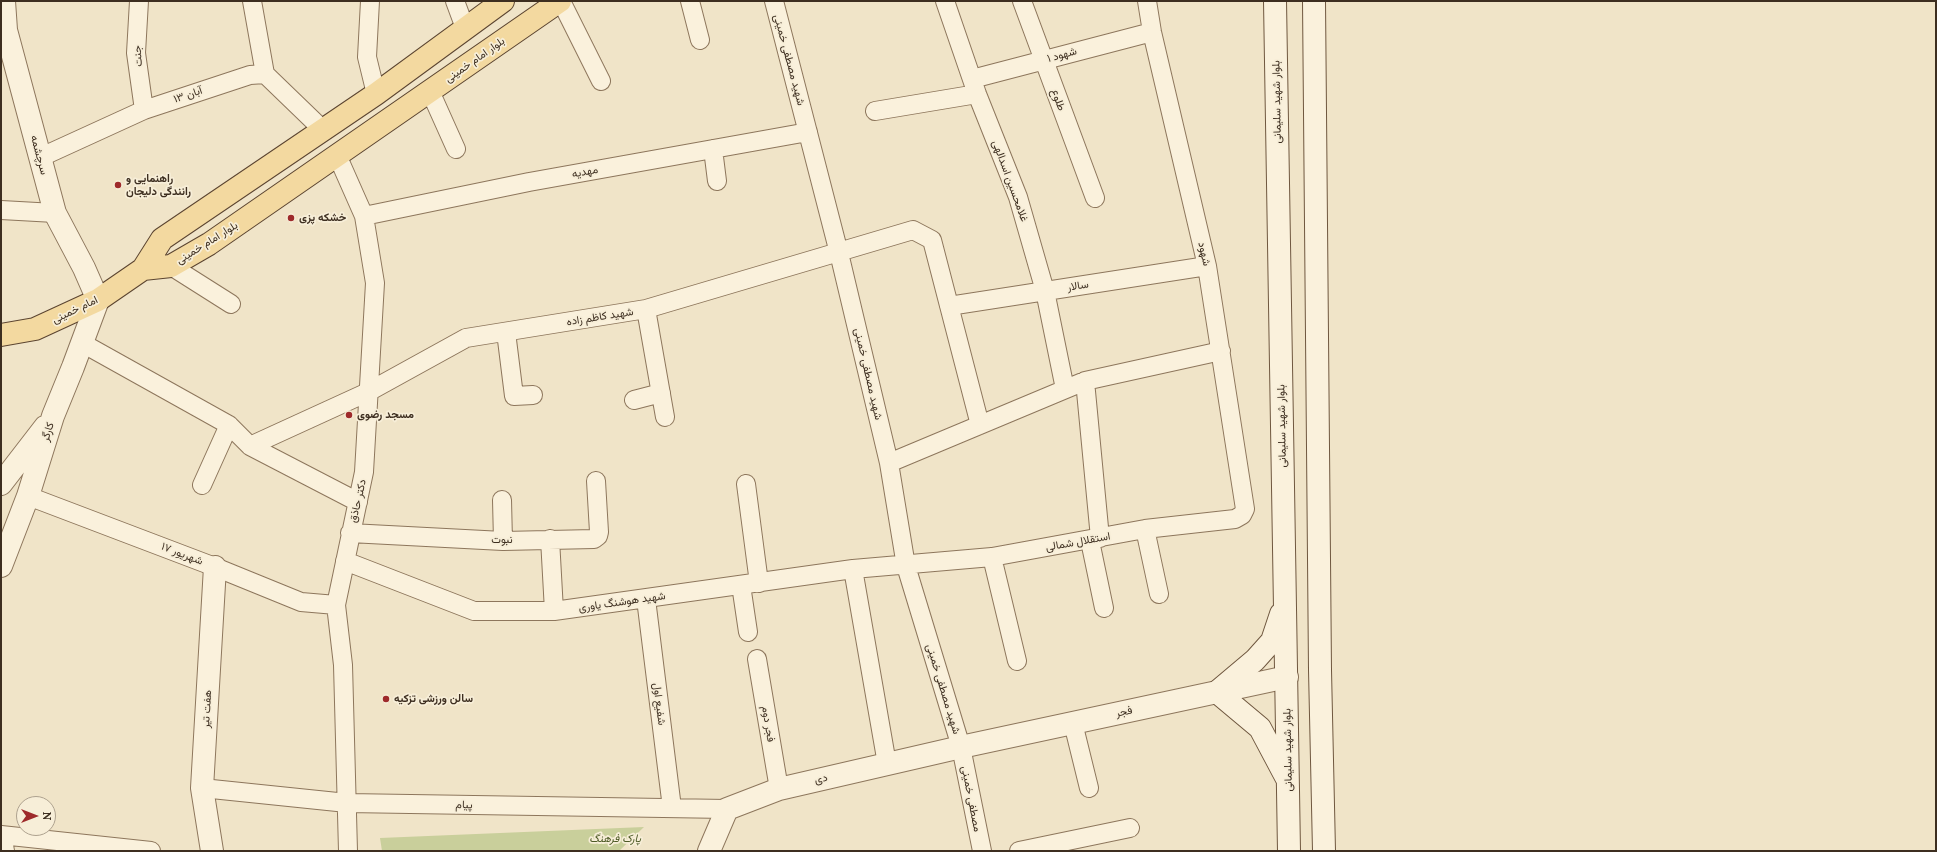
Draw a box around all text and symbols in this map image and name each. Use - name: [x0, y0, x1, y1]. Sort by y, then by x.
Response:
- street label: شهید مصطفی خمینی: [771, 13, 807, 107]
- street label: بلوار امام خمینی: [443, 34, 507, 86]
- street label: جنت: [131, 45, 145, 67]
- street label: شهود ۱: [1046, 45, 1078, 65]
- street label: بلوار شهید سلیمانی: [1270, 60, 1284, 144]
- street label: ۱۳ آبان: [172, 84, 204, 106]
- street label: طلوع: [1048, 87, 1068, 113]
- street label: سرچشمه: [27, 134, 51, 176]
- street label: غلامحسین اسدالهی: [989, 138, 1031, 224]
- street label: مهدیه: [571, 163, 599, 181]
- place label: راهنمایی و رانندگی دلیجان: [126, 172, 191, 198]
- marker: راهنمایی و رانندگی دلیجان: [113, 180, 123, 190]
- place label: خشکه پزی: [299, 211, 346, 225]
- marker: خشکه پزی: [286, 213, 296, 223]
- street label: بلوار امام خمینی: [174, 219, 240, 267]
- street label: شهود: [1195, 241, 1213, 267]
- street label: سالار: [1066, 278, 1090, 294]
- street label: امام خمینی: [50, 293, 100, 327]
- street label: شهید کاظم زاده: [566, 305, 634, 329]
- street label: شهید مصطفی خمینی: [851, 327, 885, 421]
- street label: بلوار شهید سلیمانی: [1275, 384, 1289, 468]
- place label: مسجد رضوی: [357, 408, 414, 422]
- marker: مسجد رضوی: [344, 410, 354, 420]
- street label: کارگر: [39, 421, 57, 443]
- street label: دکتر حاذق: [347, 478, 369, 524]
- street label: استقلال شمالی: [1045, 530, 1111, 554]
- street label: نبوت: [491, 533, 513, 547]
- street label: ۱۷ شهریور: [159, 540, 205, 568]
- street label: شهید هوشنگ یاوری: [578, 589, 666, 615]
- street label: شهید مصطفی خمینی: [923, 642, 963, 736]
- street label: شفیع اول: [650, 682, 668, 726]
- street label: هفت تیر: [199, 690, 215, 728]
- place label: سالن ورزشی تزکیه: [394, 692, 473, 706]
- marker: سالن ورزشی تزکیه: [381, 694, 391, 704]
- street label: فجر: [1114, 704, 1134, 720]
- street label: فجر دوم: [759, 705, 777, 743]
- street label: بلوار شهید سلیمانی: [1281, 708, 1295, 792]
- street label: مصطفی خمینی: [958, 765, 984, 833]
- street label: دی: [813, 771, 829, 787]
- north arrow: [16, 796, 56, 836]
- street label: پیام: [455, 798, 473, 812]
- text: N: [40, 812, 54, 820]
- park label: پارک فرهنگ: [589, 832, 641, 846]

